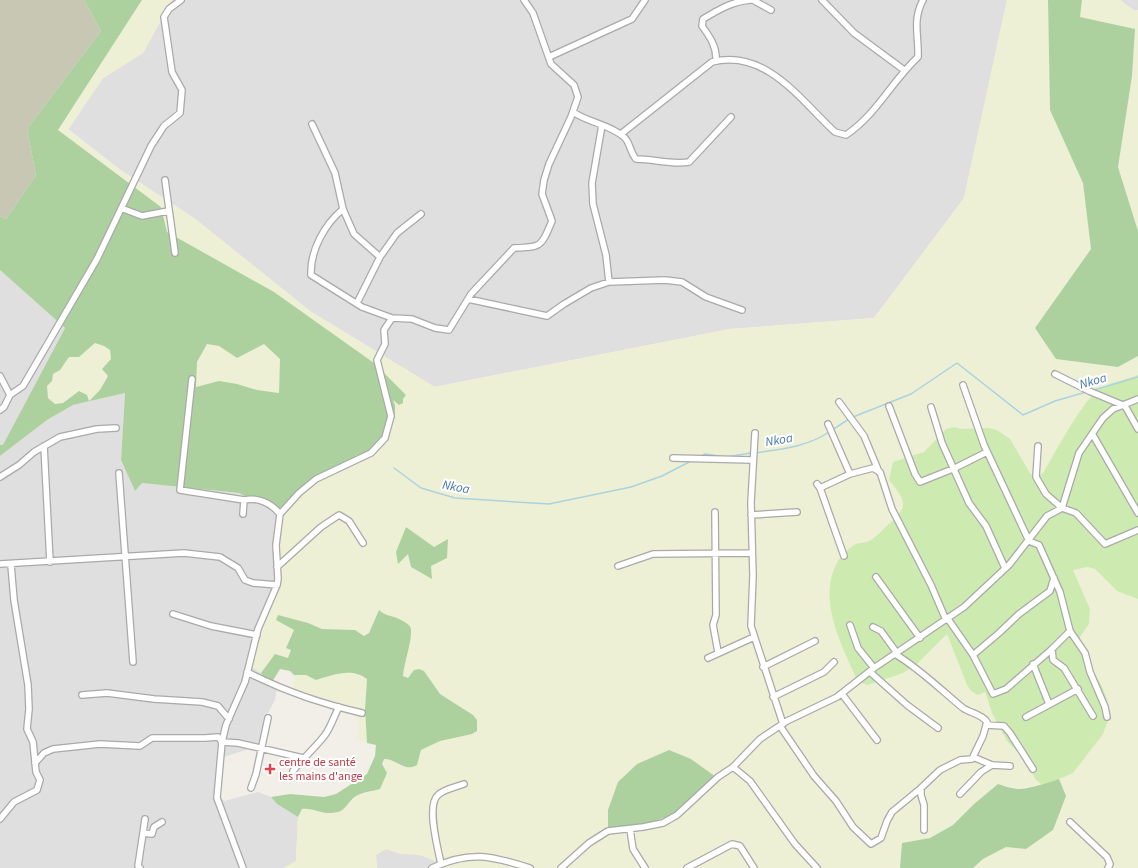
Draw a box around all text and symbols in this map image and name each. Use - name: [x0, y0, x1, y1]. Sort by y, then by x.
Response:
- water label: Nkoa: [1077, 369, 1109, 393]
- water label: Nkoa: [764, 429, 794, 451]
- water label: Nkoa: [441, 476, 471, 498]
- place label: centre de santé les mains d'ange: [279, 754, 363, 785]
- marker: centre de santé les mains d'ange: [264, 763, 276, 775]

